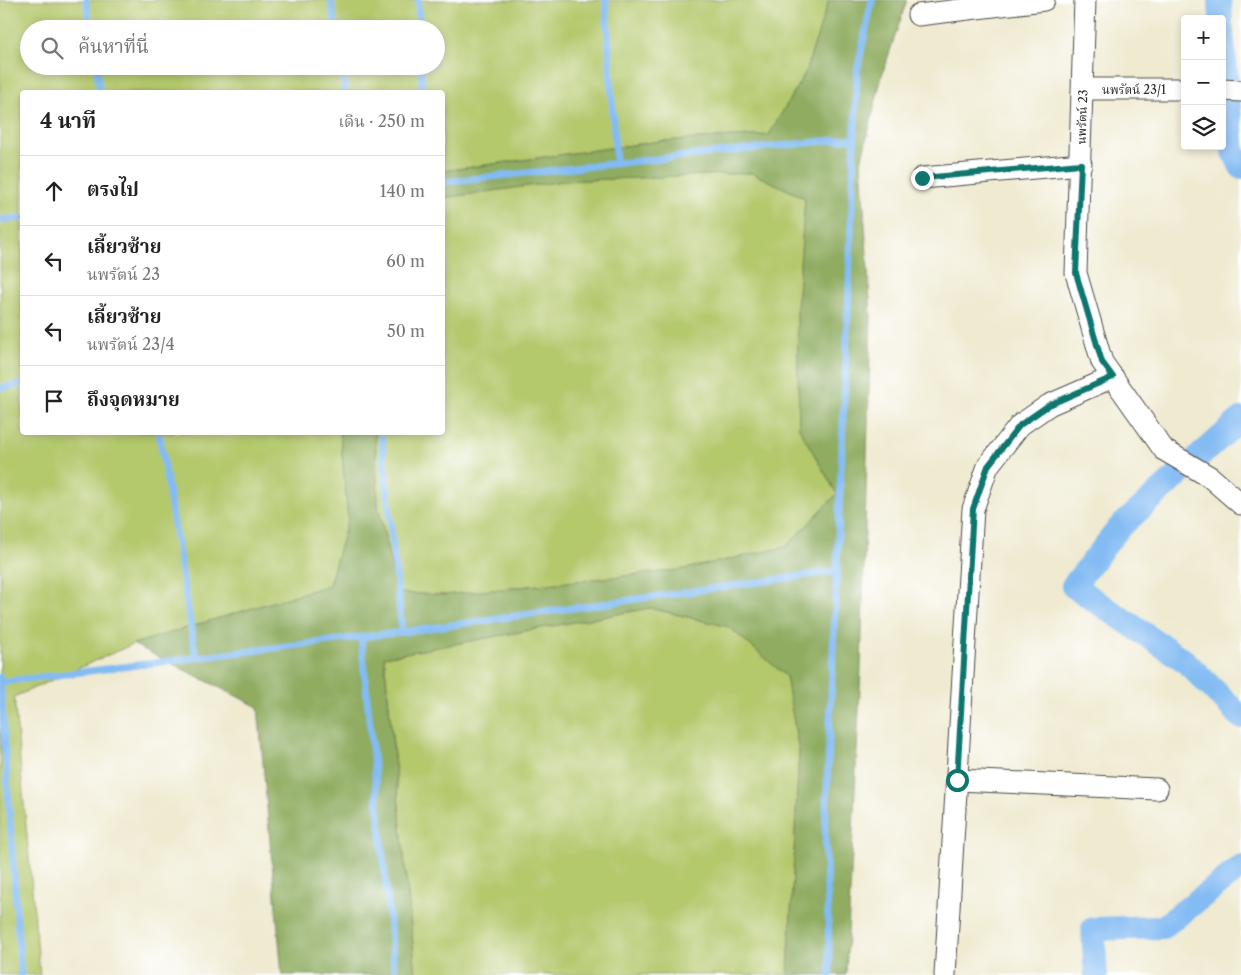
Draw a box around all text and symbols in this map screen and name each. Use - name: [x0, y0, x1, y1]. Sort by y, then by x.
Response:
- map controls: [1181, 15, 1226, 150]
- button: +: [1181, 15, 1226, 60]
- search box: [20, 20, 445, 75]
- icon: search: [38, 34, 66, 62]
- text: ค้นหาที่นี่: [78, 35, 149, 58]
- button: −: [1181, 60, 1226, 105]
- street label: นพรัตน์ 23/1: [1102, 82, 1166, 97]
- street label: นพรัตน์ 23: [1074, 89, 1090, 145]
- button: layers: [1181, 105, 1226, 150]
- text: 4 นาที: [40, 108, 96, 133]
- text: เดิน · 250 m: [339, 111, 425, 131]
- route end: [911, 167, 934, 190]
- icon: ahead: [40, 177, 68, 205]
- text: ตรงไป: [87, 178, 139, 201]
- text: 140 m: [380, 181, 425, 201]
- text: เลี้ยวซ้าย: [87, 235, 161, 258]
- icon: left: [40, 247, 68, 275]
- text: 60 m: [386, 251, 425, 271]
- text: นพรัตน์ 23: [87, 264, 160, 284]
- text: เลี้ยวซ้าย: [87, 305, 161, 328]
- icon: left: [40, 317, 68, 345]
- text: 50 m: [387, 321, 425, 341]
- text: นพรัตน์ 23/4: [87, 334, 175, 354]
- icon: arrive: [40, 387, 68, 415]
- text: ถึงจุดหมาย: [87, 388, 180, 411]
- route start: [946, 769, 969, 792]

